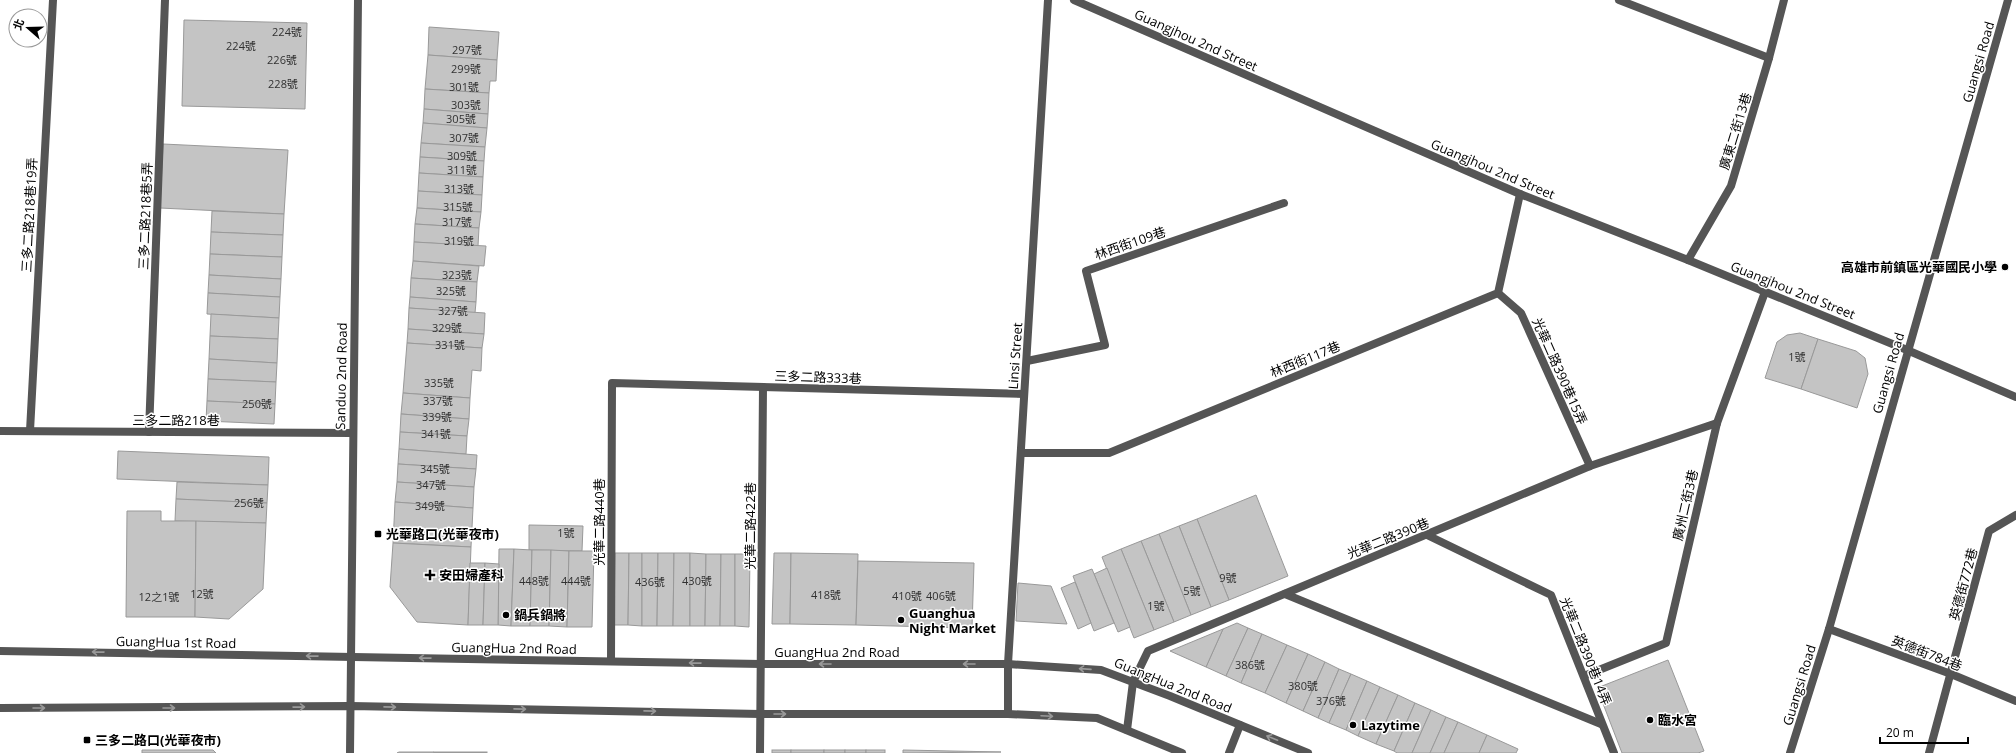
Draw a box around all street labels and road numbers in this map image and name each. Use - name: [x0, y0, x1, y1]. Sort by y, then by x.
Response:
- street label: Guangjhou 2nd Street: [1132, 5, 1261, 75]
- street label: Guangsi Road: [1958, 19, 1998, 105]
- street label: 廣東二街13巷: [1715, 90, 1755, 172]
- street label: Guangjhou 2nd Street: [1428, 135, 1558, 203]
- street label: 三多二路218巷19弄: [17, 157, 41, 273]
- street label: 三多二路218巷5弄: [134, 162, 156, 270]
- street label: 林西街109巷: [1092, 222, 1168, 264]
- street label: Guangjhou 2nd Street: [1728, 257, 1858, 323]
- street label: 光華二路390巷15弄: [1528, 315, 1592, 427]
- street label: Linsi Street: [1004, 321, 1026, 390]
- street label: Sanduo 2nd Road: [331, 322, 351, 430]
- street label: Guangsi Road: [1868, 330, 1908, 416]
- street label: 林西街117巷: [1267, 337, 1343, 381]
- street label: 三多二路333巷: [774, 366, 862, 388]
- street label: 三多二路218巷: [132, 411, 220, 429]
- street label: 廣州二街3巷: [1668, 468, 1702, 542]
- street label: 光華二路440巷: [590, 478, 608, 566]
- street label: 光華二路422巷: [741, 482, 759, 570]
- street label: 光華二路390巷: [1344, 513, 1432, 563]
- street label: 英德街772巷: [1945, 546, 1981, 622]
- street label: 光華二路390巷14弄: [1556, 594, 1616, 708]
- street label: 英德街784巷: [1889, 631, 1965, 675]
- street label: GuangHua 1st Road: [116, 632, 236, 652]
- street label: GuangHua 2nd Road: [451, 638, 577, 658]
- street label: Guangsi Road: [1778, 642, 1820, 728]
- street label: GuangHua 2nd Road: [774, 643, 900, 661]
- street label: GuangHua 2nd Road: [1111, 653, 1235, 717]

